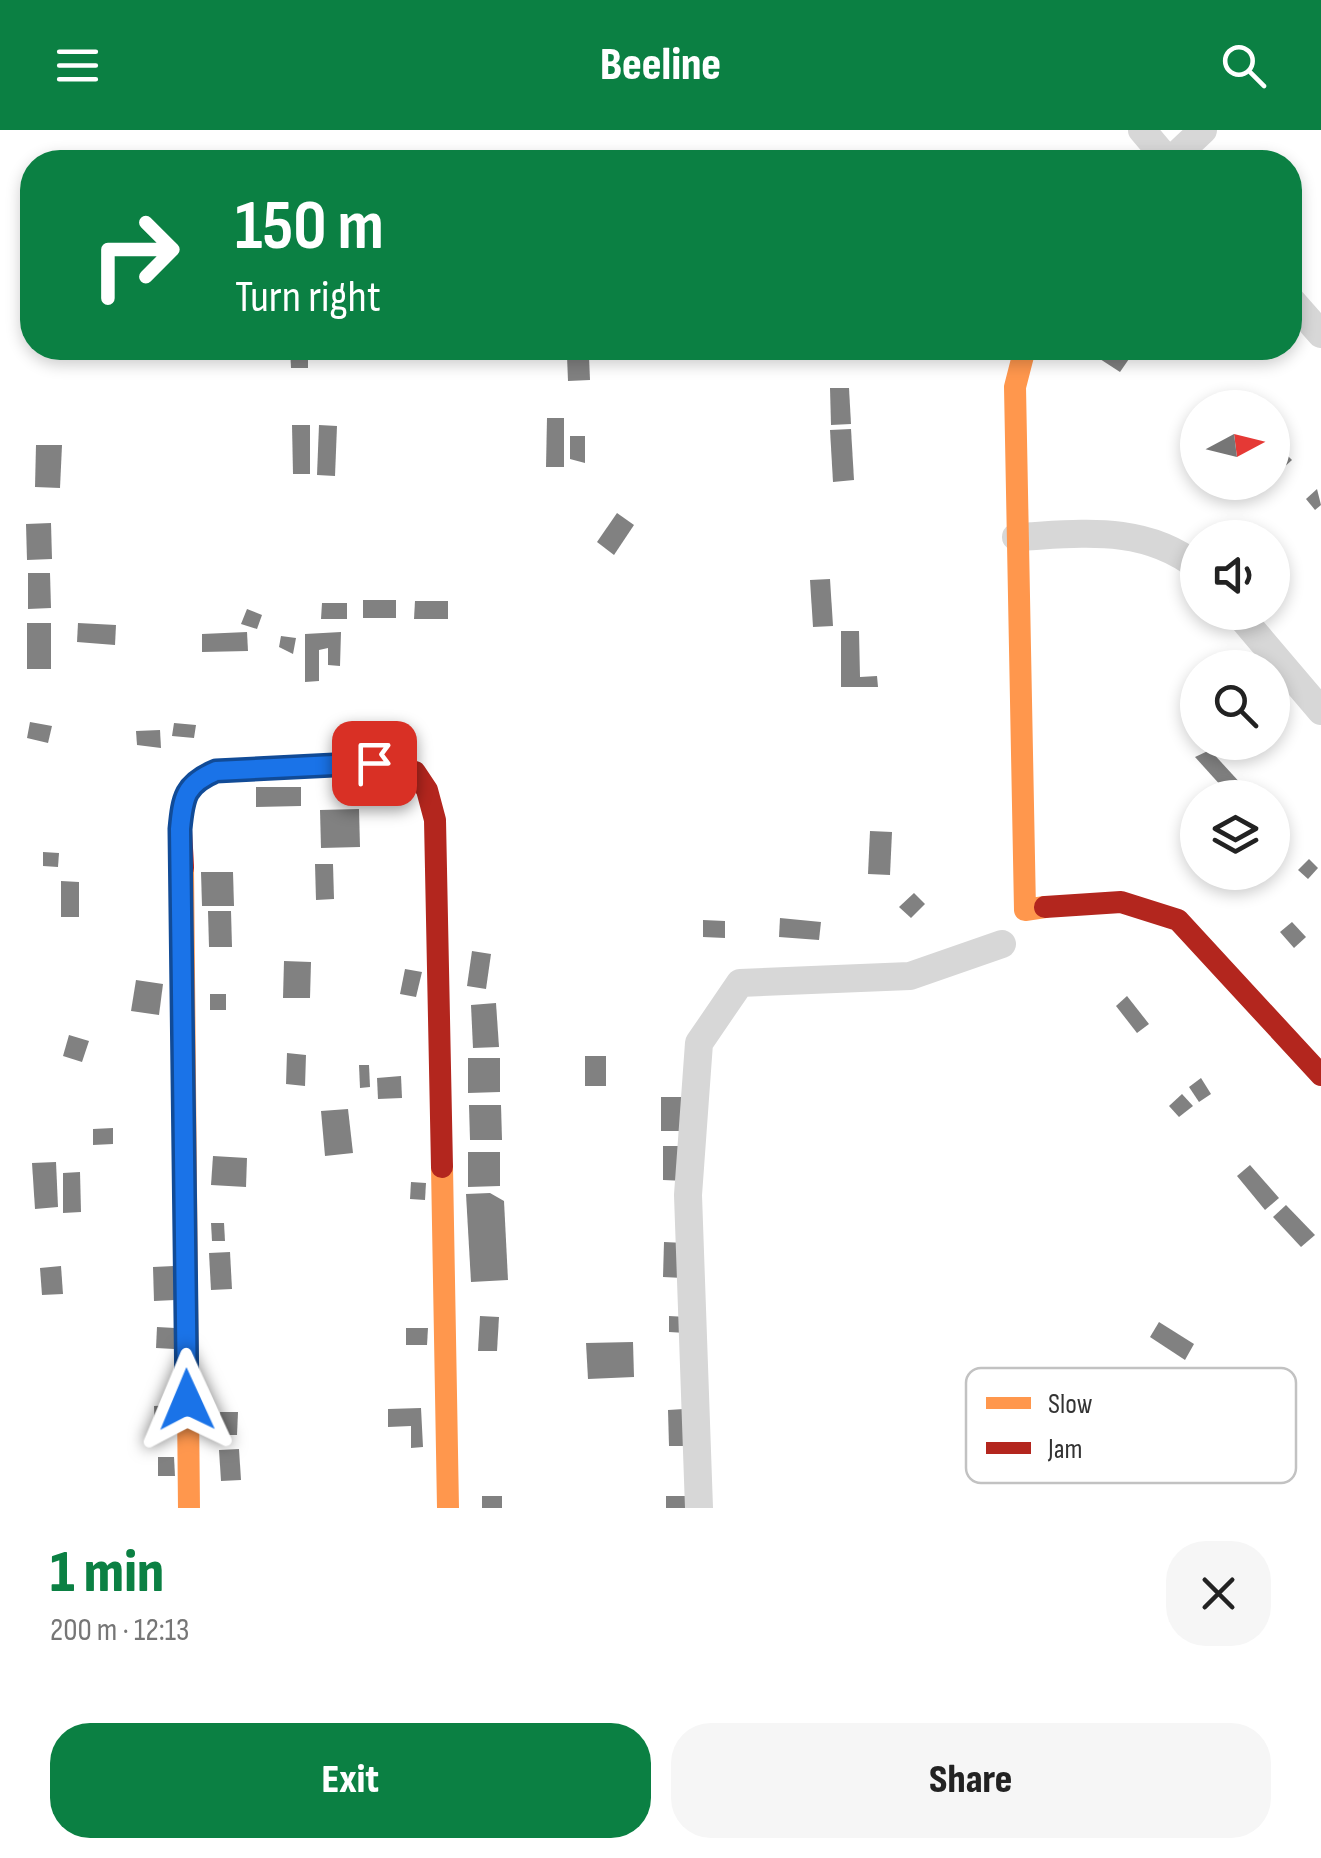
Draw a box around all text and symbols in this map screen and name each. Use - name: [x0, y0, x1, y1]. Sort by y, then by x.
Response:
- icon: menu: [50, 38, 105, 93]
- text: Beeline: [600, 38, 721, 93]
- icon: search: [1216, 38, 1271, 93]
- text: 150 m: [235, 185, 384, 269]
- icon: right: [70, 190, 200, 320]
- text: Turn right: [235, 270, 381, 325]
- north arrow: [1180, 390, 1290, 500]
- map controls: [1180, 390, 1290, 890]
- button: sound: [1180, 520, 1290, 630]
- button: search: [1180, 650, 1290, 760]
- pin: [332, 721, 417, 806]
- icon: arrive: [347, 736, 402, 791]
- button: layers: [1180, 780, 1290, 890]
- position arrow: [135, 1348, 239, 1452]
- legend: [966, 1368, 1296, 1483]
- text: Slow: [1048, 1388, 1093, 1421]
- text: Jam: [1047, 1433, 1083, 1466]
- text: 1 min: [50, 1537, 164, 1609]
- button: close: [1166, 1541, 1271, 1646]
- text: 200 m · 12:13: [50, 1611, 189, 1650]
- button: Exit: [50, 1723, 651, 1838]
- button: Share: [671, 1723, 1271, 1838]

